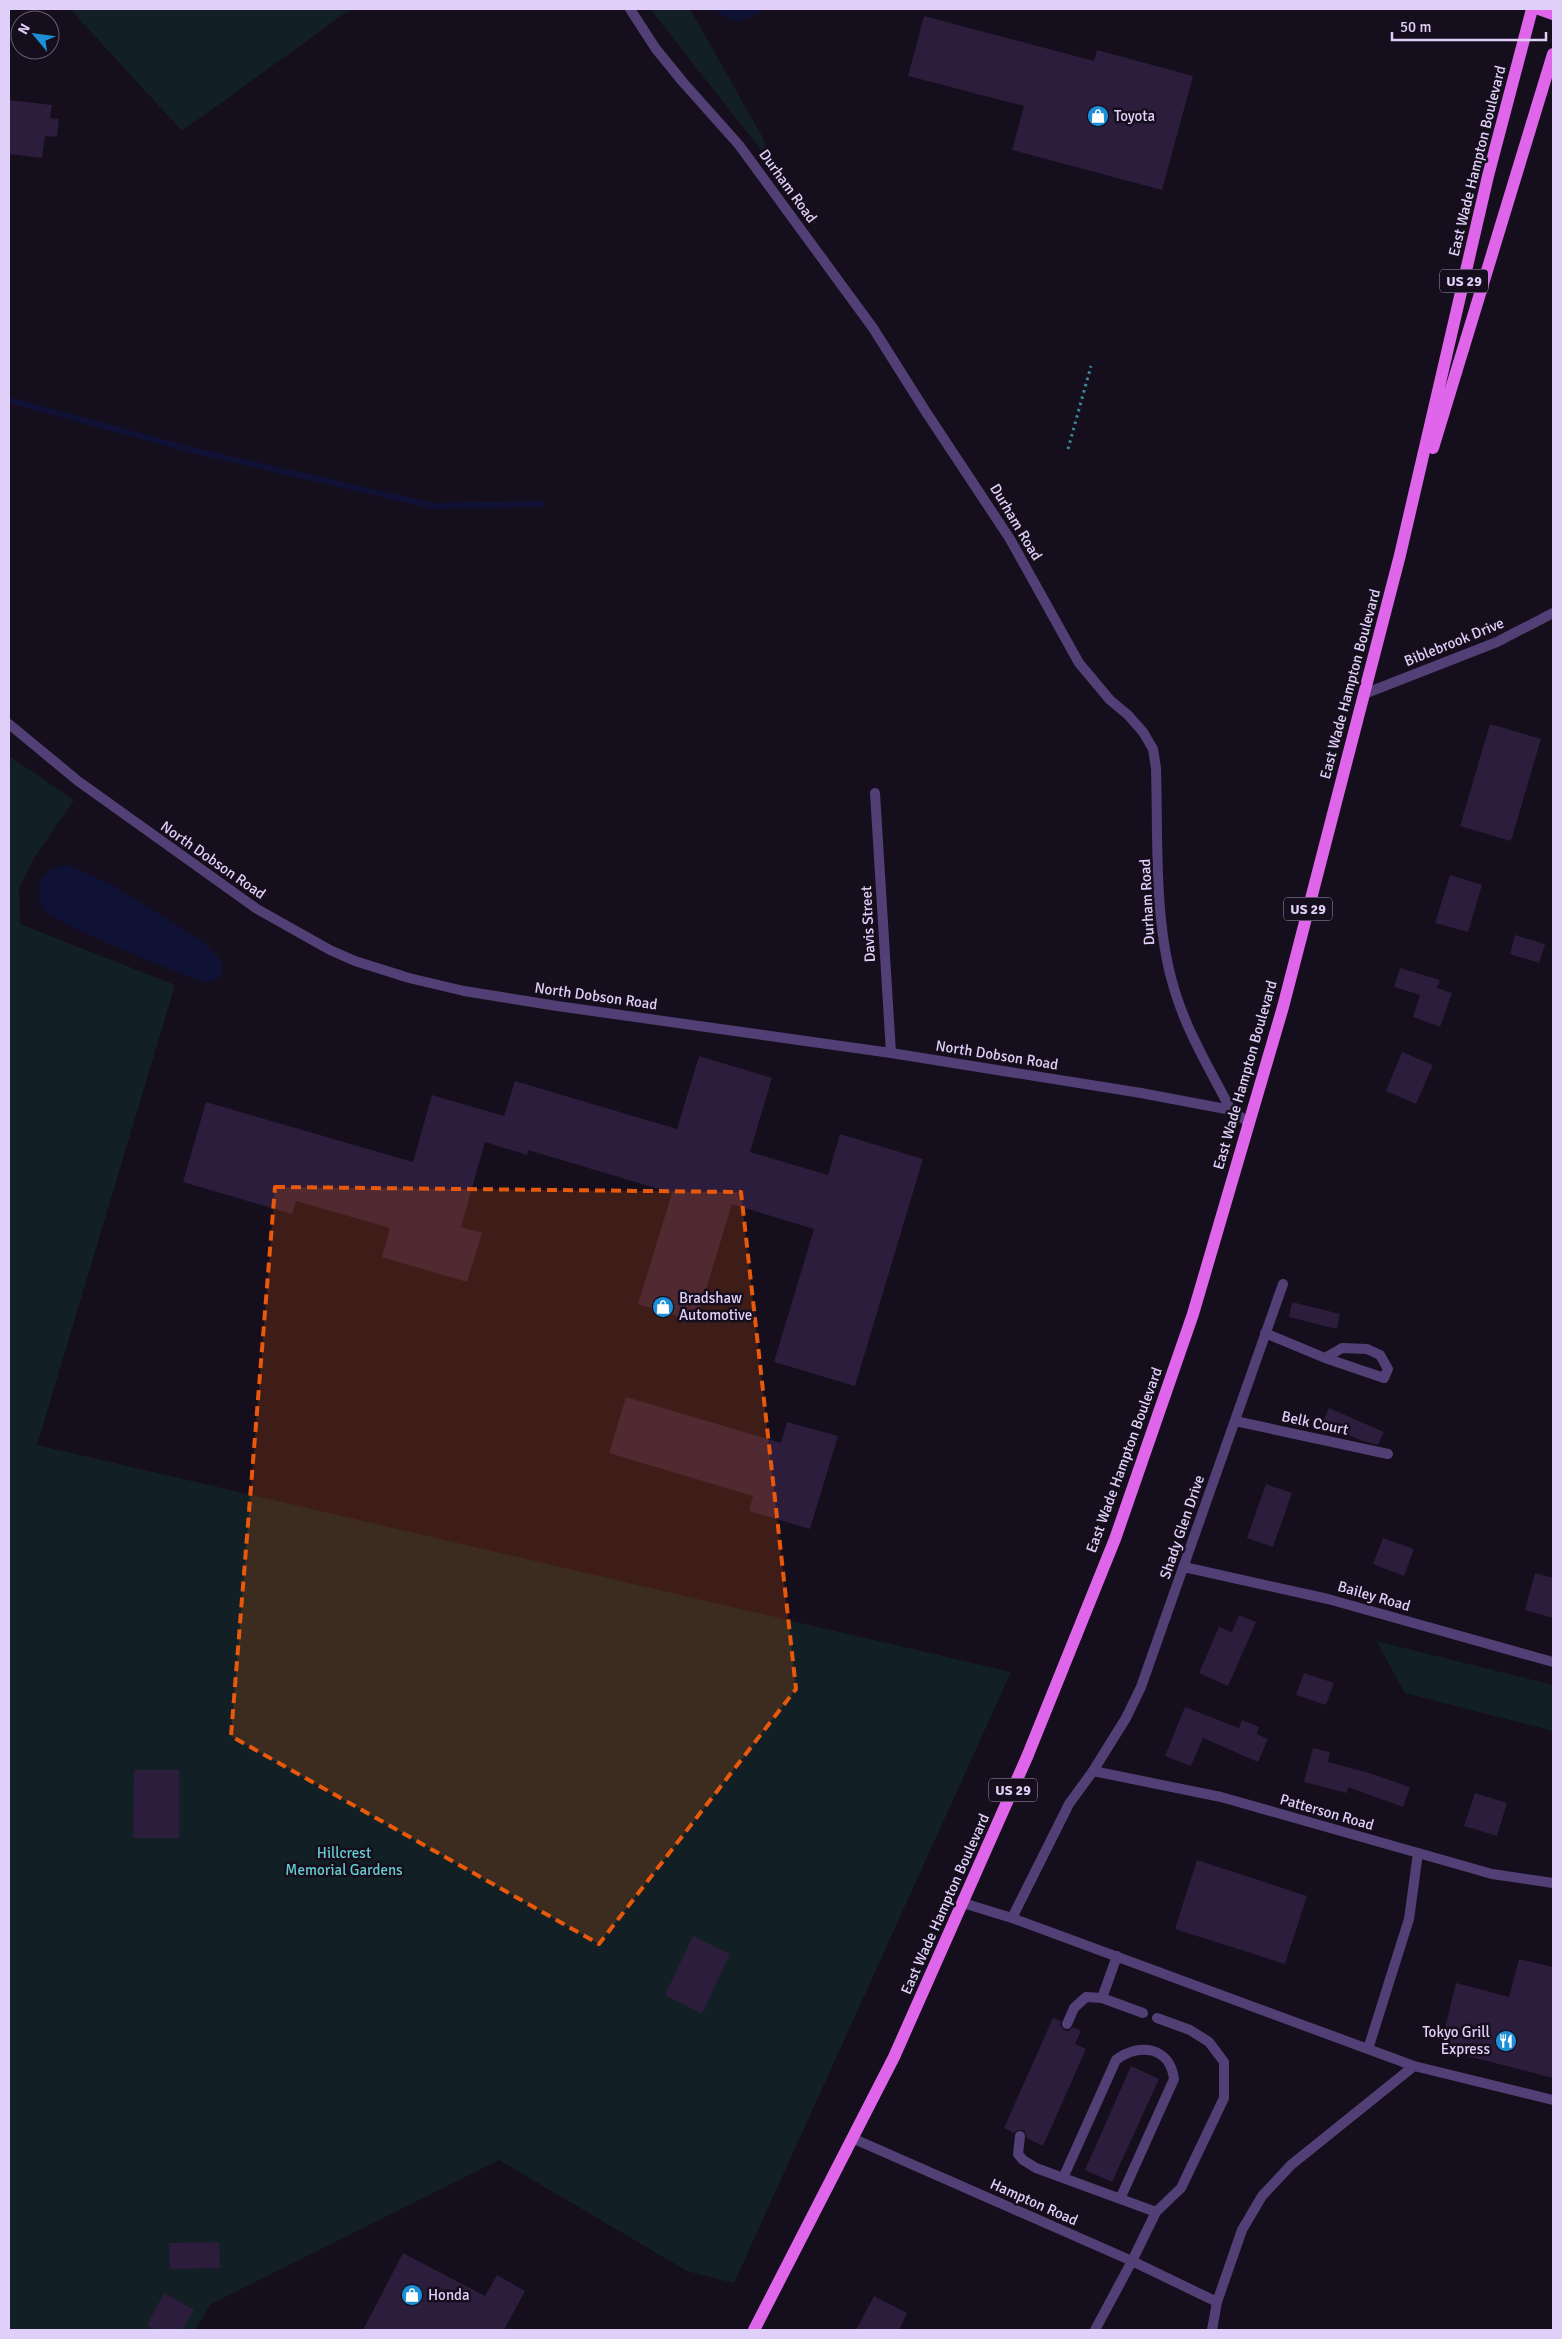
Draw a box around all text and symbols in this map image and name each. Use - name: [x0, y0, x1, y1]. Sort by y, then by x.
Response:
- north arrow: [10, 10, 60, 60]
- scale bar: [1392, 10, 1546, 42]
- text: 50 m: [1400, 18, 1431, 36]
- text: N: [14, 21, 34, 37]
- street label: East Wade Hampton Boulevard: [1445, 64, 1509, 258]
- shop icon: Toyota: [1086, 104, 1110, 128]
- place label: Toyota: [1114, 107, 1155, 125]
- street label: Durham Road: [755, 146, 821, 226]
- road number: US 29: [1440, 270, 1488, 292]
- street label: Durham Road: [986, 480, 1046, 564]
- street label: East Wade Hampton Boulevard: [1316, 587, 1384, 781]
- street label: Biblebrook Drive: [1402, 614, 1506, 670]
- street label: North Dobson Road: [157, 817, 269, 903]
- street label: Durham Road: [1136, 858, 1158, 946]
- street label: Davis Street: [857, 885, 879, 963]
- road number: US 29: [1284, 898, 1332, 921]
- street label: North Dobson Road: [533, 978, 659, 1014]
- street label: East Wade Hampton Boulevard: [1209, 978, 1281, 1172]
- street label: North Dobson Road: [934, 1036, 1060, 1074]
- place label: Bradshaw Automotive: [679, 1289, 752, 1324]
- shop icon: Bradshaw Automotive: [651, 1295, 675, 1319]
- street label: East Wade Hampton Boulevard: [1082, 1365, 1166, 1555]
- street label: Belk Court: [1280, 1407, 1350, 1439]
- street label: Shady Glen Drive: [1156, 1473, 1208, 1581]
- street label: Bailey Road: [1336, 1577, 1412, 1615]
- road number: US 29: [989, 1778, 1037, 1802]
- street label: Patterson Road: [1278, 1790, 1376, 1834]
- street label: East Wade Hampton Boulevard: [897, 1811, 993, 1997]
- park label: Hillcrest Memorial Gardens: [285, 1844, 403, 1879]
- place label: Tokyo Grill Express: [1422, 2023, 1490, 2058]
- restaurant icon: Tokyo Grill Express: [1494, 2029, 1518, 2053]
- street label: Hampton Road: [987, 2175, 1081, 2229]
- shop icon: Honda: [400, 2283, 424, 2307]
- place label: Honda: [428, 2286, 470, 2304]

